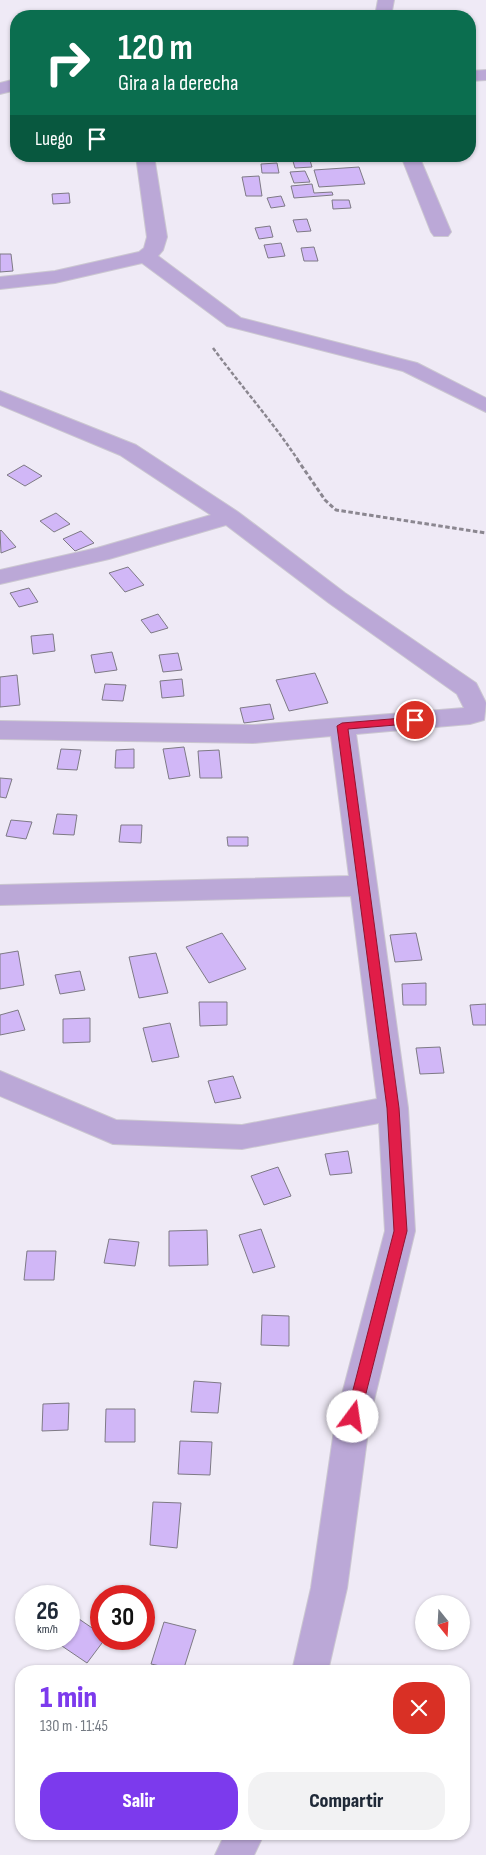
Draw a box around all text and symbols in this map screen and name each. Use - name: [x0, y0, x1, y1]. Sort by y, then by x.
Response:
- text: 120 m: [118, 27, 193, 70]
- icon: right: [35, 30, 100, 95]
- text: Gira a la derecha: [118, 70, 239, 97]
- icon: arrive: [83, 125, 111, 153]
- text: Luego: [35, 128, 73, 151]
- pin: [394, 699, 436, 741]
- icon: arrive: [401, 706, 429, 734]
- position arrow: [326, 1390, 378, 1442]
- speed limit sign: 30: [90, 1585, 155, 1650]
- north arrow: [415, 1595, 470, 1650]
- map controls: [415, 1595, 470, 1650]
- text: 26: [36, 1596, 59, 1627]
- text: km/h: [37, 1622, 58, 1637]
- text: 1 min: [40, 1680, 97, 1716]
- button: close: [393, 1682, 445, 1734]
- text: 130 m · 11:45: [40, 1717, 108, 1736]
- button: Salir: [40, 1772, 238, 1830]
- button: Compartir: [248, 1772, 445, 1830]

